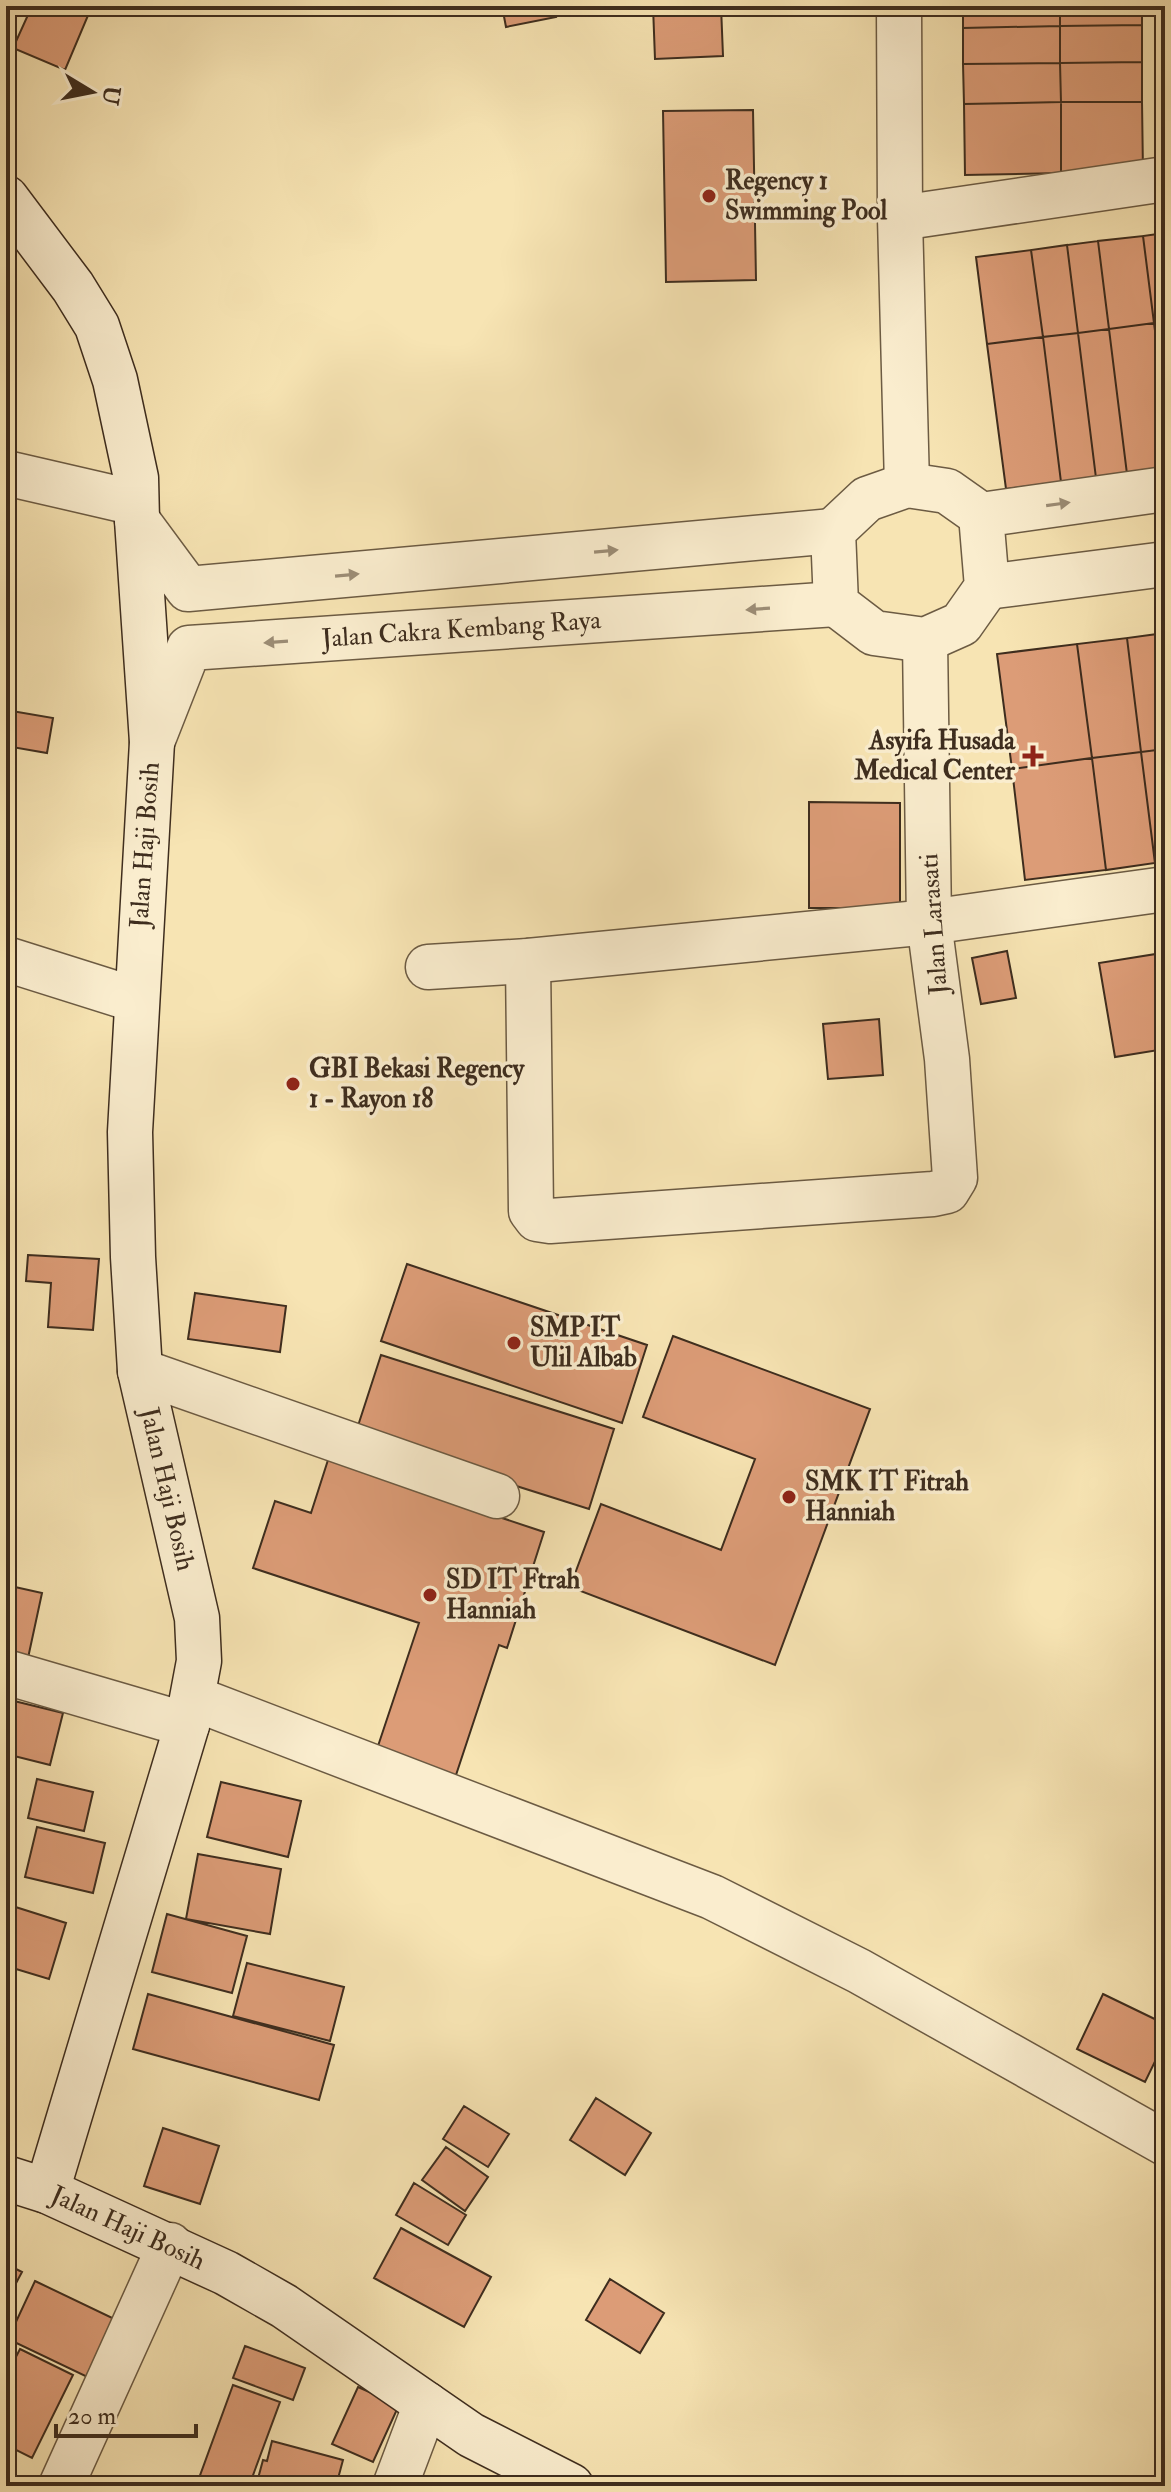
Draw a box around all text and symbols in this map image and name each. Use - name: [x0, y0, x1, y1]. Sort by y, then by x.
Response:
- north arrow: [52, 52, 132, 132]
- text: U: [95, 84, 126, 107]
- place label: Regency 1 Swimming Pool: [725, 165, 887, 228]
- marker: Regency 1 Swimming Pool: [700, 187, 718, 205]
- one-way arrow: [1046, 497, 1071, 510]
- one-way arrow: [594, 545, 619, 558]
- one-way arrow: [335, 568, 360, 581]
- one-way arrow: [745, 603, 770, 616]
- street label: Jalan Cakra Kembang Raya: [320, 604, 602, 655]
- one-way arrow: [263, 636, 288, 649]
- place label: Asyifa Husada Medical Center: [853, 725, 1016, 787]
- marker: Asyifa Husada Medical Center: [1022, 745, 1044, 767]
- street label: Jalan Haji Bosih: [123, 761, 167, 930]
- street label: Jalan Larasati: [913, 852, 955, 997]
- place label: GBI Bekasi Regency 1 - Rayon 18: [309, 1053, 526, 1116]
- marker: GBI Bekasi Regency 1 - Rayon 18: [284, 1075, 302, 1093]
- place label: SMP IT Ulil Albab: [530, 1312, 637, 1374]
- marker: SMP IT Ulil Albab: [505, 1334, 523, 1352]
- street label: Jalan Haji Bosih: [133, 1403, 202, 1574]
- place label: SMK IT Fitrah Hanniah: [805, 1466, 969, 1528]
- marker: SMK IT Fitrah Hanniah: [780, 1488, 798, 1506]
- place label: SD IT Ftrah Hanniah: [446, 1564, 581, 1626]
- marker: SD IT Ftrah Hanniah: [421, 1586, 439, 1604]
- street label: Jalan Haji Bosih: [45, 2178, 211, 2277]
- scale bar: [56, 2388, 196, 2438]
- text: 20 m: [68, 2401, 117, 2432]

